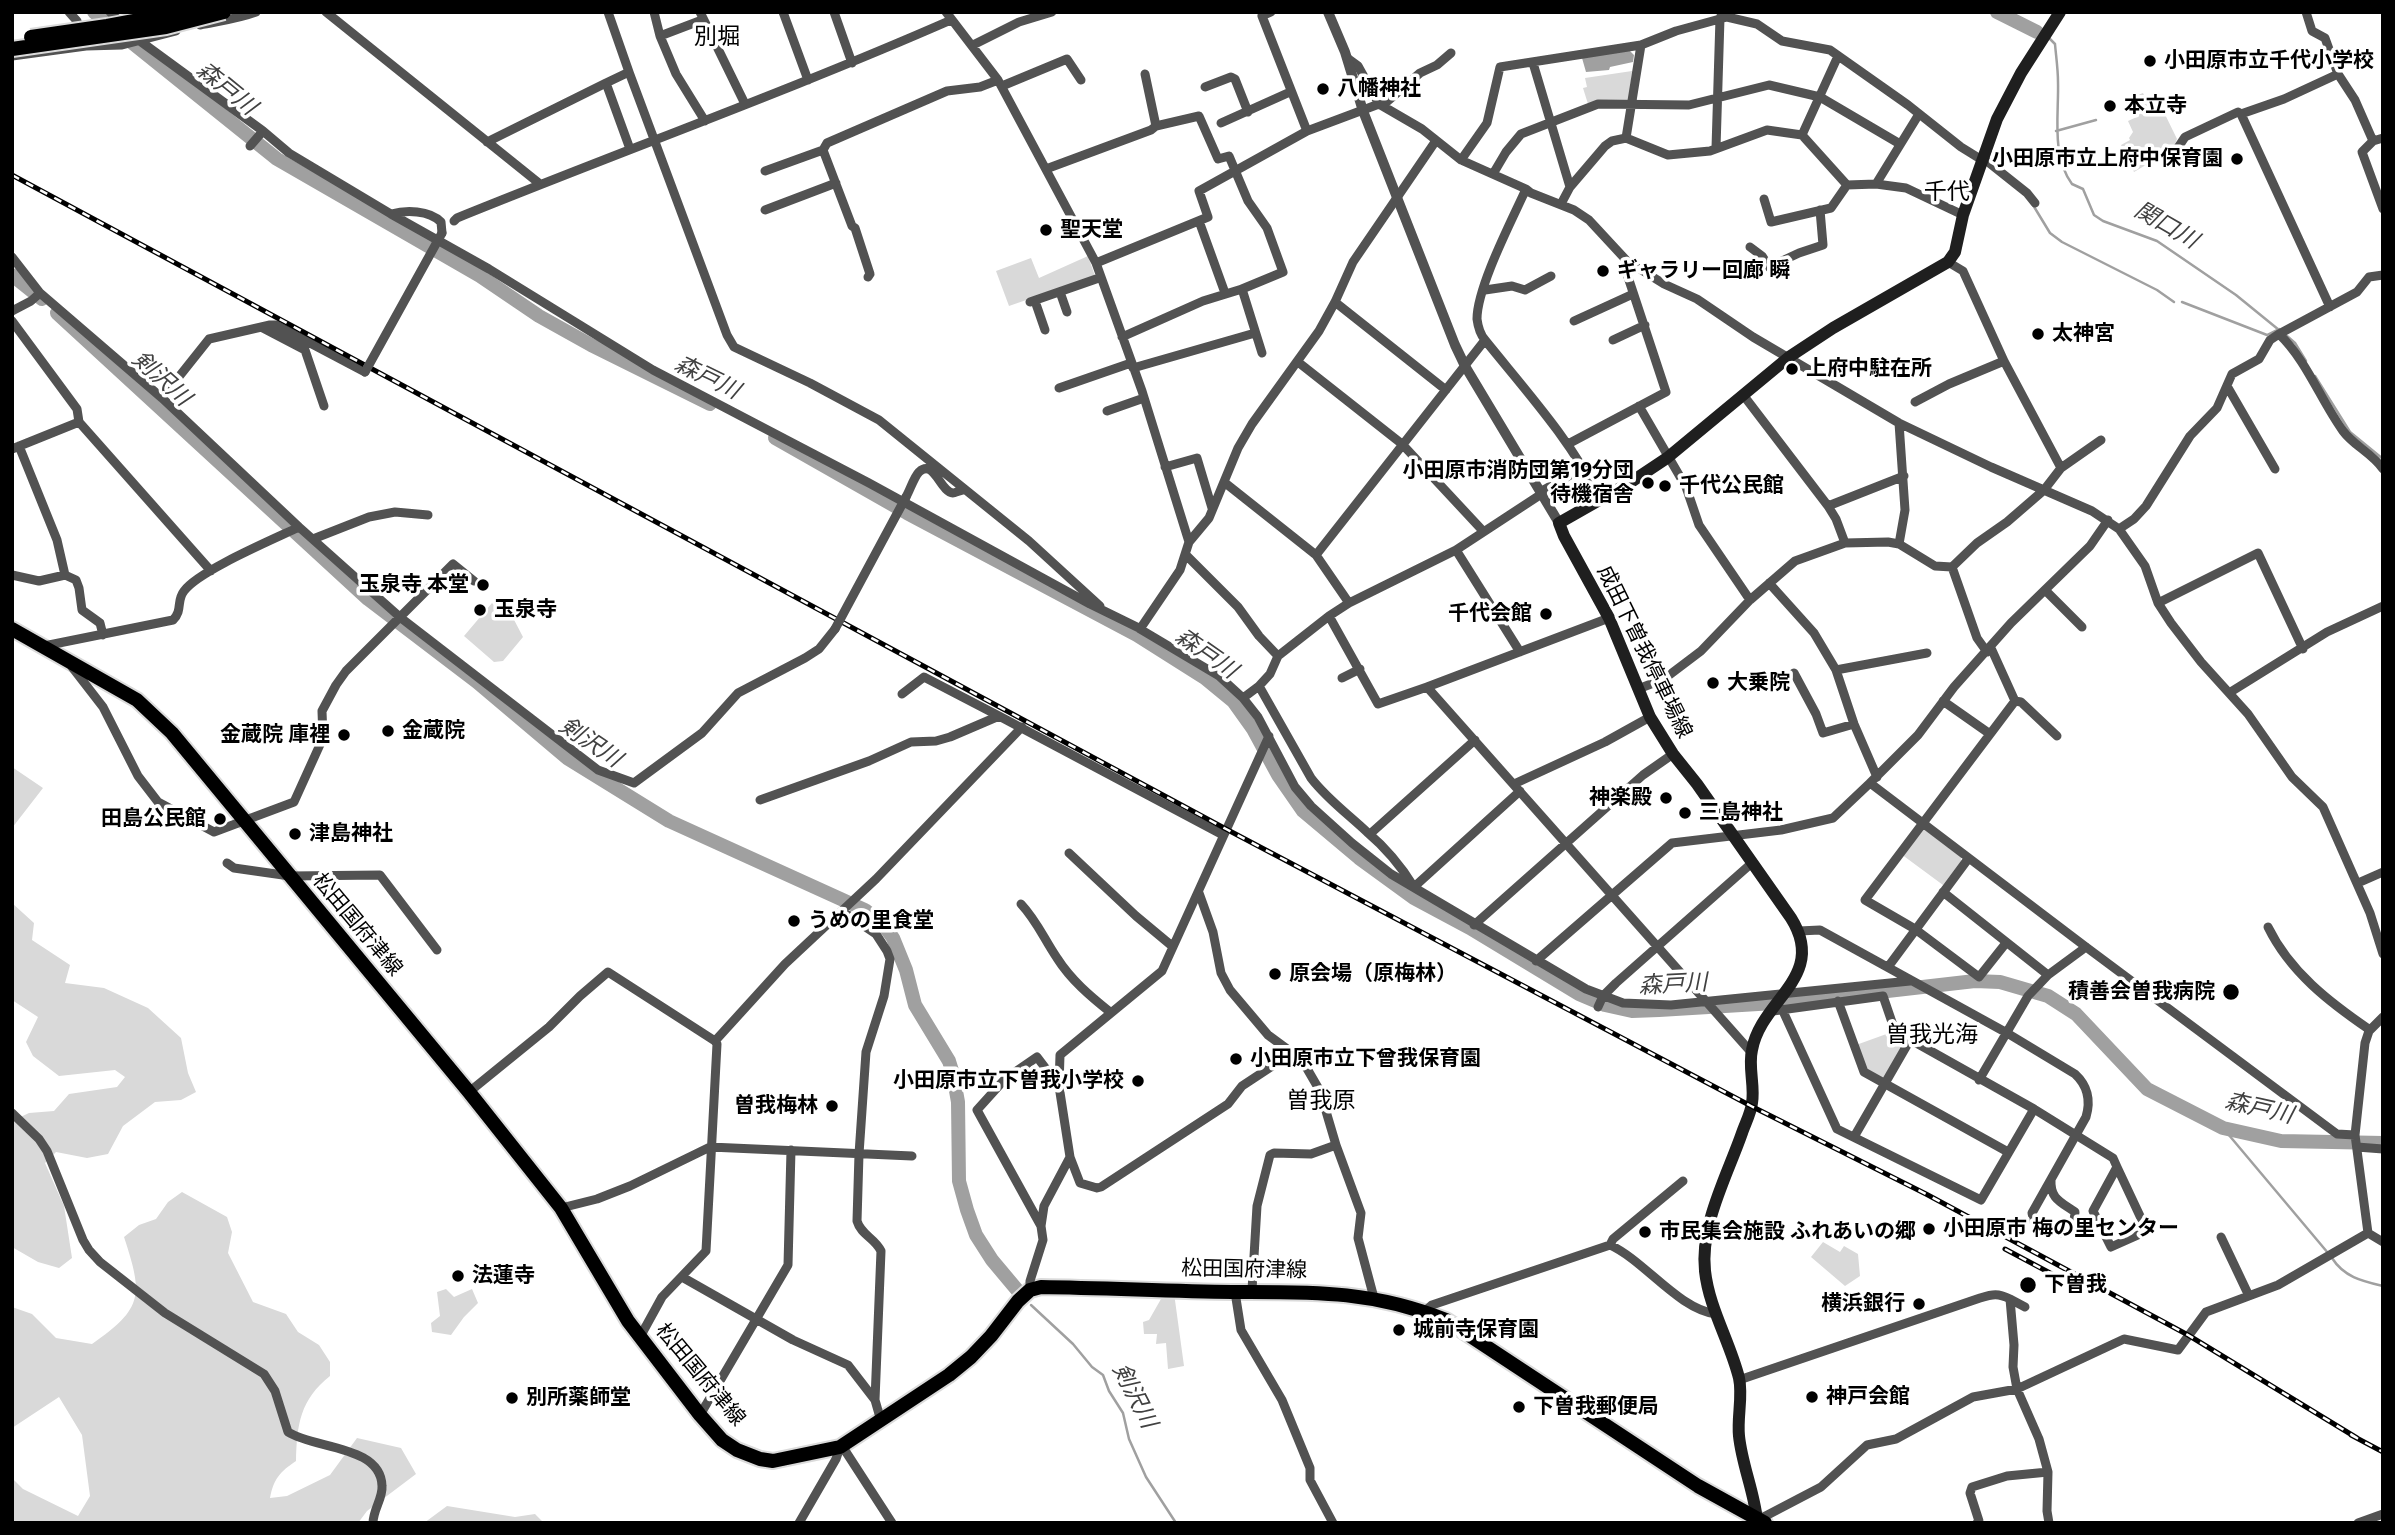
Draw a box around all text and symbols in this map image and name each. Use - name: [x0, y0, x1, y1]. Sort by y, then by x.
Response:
- district label: 別堀: [694, 24, 740, 52]
- place label: 小田原市立千代小学校: [2164, 48, 2374, 74]
- marker: 小田原市立千代小学校: [2142, 53, 2158, 69]
- water label: 森戸川: [191, 57, 261, 121]
- place label: 八幡神社: [1337, 76, 1421, 102]
- marker: 八幡神社: [1315, 81, 1331, 97]
- place label: 本立寺: [2124, 93, 2187, 119]
- marker: 本立寺: [2102, 98, 2118, 114]
- place label: 小田原市立上府中保育園: [1992, 146, 2223, 172]
- marker: 小田原市立上府中保育園: [2229, 151, 2245, 167]
- district label: 千代: [1924, 179, 1970, 207]
- water label: 関口川: [2129, 197, 2203, 255]
- place label: 聖天堂: [1060, 217, 1123, 243]
- marker: 聖天堂: [1038, 222, 1054, 238]
- place label: ギャラリー回廊 瞬: [1617, 258, 1790, 284]
- marker: ギャラリー回廊 瞬: [1595, 263, 1611, 279]
- place label: 太神宮: [2052, 321, 2115, 347]
- marker: 太神宮: [2030, 326, 2046, 342]
- water label: 剣沢川: [126, 346, 196, 412]
- water label: 森戸川: [670, 350, 744, 406]
- place label: 上府中駐在所: [1806, 356, 1932, 382]
- marker: 上府中駐在所: [1784, 361, 1800, 377]
- place label: 小田原市消防団第19分団 待機宿舎: [1402, 458, 1634, 508]
- place label: 千代公民館: [1679, 473, 1784, 499]
- marker: 小田原市消防団第19分団 待機宿舎: [1640, 475, 1656, 491]
- marker: 千代公民館: [1657, 478, 1673, 494]
- street label: 成田下曽我停車場線: [1591, 562, 1697, 742]
- place label: 玉泉寺 本堂: [359, 572, 469, 598]
- marker: 玉泉寺 本堂: [475, 577, 491, 593]
- place label: 玉泉寺: [494, 597, 557, 623]
- place label: 千代会館: [1448, 601, 1532, 627]
- marker: 玉泉寺: [472, 602, 488, 618]
- marker: 千代会館: [1538, 606, 1554, 622]
- water label: 森戸川: [1170, 623, 1242, 685]
- place label: 大乗院: [1727, 670, 1790, 696]
- marker: 大乗院: [1705, 675, 1721, 691]
- water label: 剣沢川: [554, 712, 626, 774]
- place label: 金蔵院: [402, 718, 465, 744]
- place label: 金蔵院 庫裡: [220, 722, 330, 748]
- marker: 金蔵院: [380, 723, 396, 739]
- marker: 金蔵院 庫裡: [336, 727, 352, 743]
- place label: 神楽殿: [1589, 785, 1652, 811]
- marker: 神楽殿: [1658, 790, 1674, 806]
- place label: 三島神社: [1699, 800, 1783, 826]
- marker: 三島神社: [1677, 805, 1693, 821]
- place label: 田島公民館: [101, 806, 206, 832]
- marker: 田島公民館: [212, 811, 228, 827]
- place label: 津島神社: [309, 821, 393, 847]
- marker: 津島神社: [287, 826, 303, 842]
- street label: 松田国府津線: [307, 869, 407, 981]
- place label: うめの里食堂: [808, 908, 934, 934]
- marker: うめの里食堂: [786, 913, 802, 929]
- place label: 原会場（原梅林）: [1289, 961, 1457, 987]
- marker: 原会場（原梅林）: [1267, 966, 1283, 982]
- water label: 森戸川: [1638, 969, 1708, 1001]
- place label: 積善会曽我病院: [2068, 979, 2215, 1005]
- marker: 積善会曽我病院: [2221, 982, 2241, 1002]
- district label: 曽我光海: [1886, 1022, 1978, 1050]
- place label: 小田原市立下曾我保育園: [1250, 1046, 1481, 1072]
- marker: 小田原市立下曾我保育園: [1228, 1051, 1244, 1067]
- place label: 小田原市立下曽我小学校: [893, 1068, 1124, 1094]
- marker: 小田原市立下曽我小学校: [1130, 1073, 1146, 1089]
- district label: 曽我原: [1287, 1088, 1355, 1116]
- water label: 森戸川: [2222, 1088, 2296, 1130]
- place label: 曽我梅林: [734, 1093, 818, 1119]
- marker: 曽我梅林: [824, 1098, 840, 1114]
- place label: 小田原市 梅の里センター: [1943, 1216, 2179, 1242]
- place label: 市民集会施設 ふれあいの郷: [1659, 1219, 1916, 1245]
- marker: 小田原市 梅の里センター: [1921, 1221, 1937, 1237]
- marker: 市民集会施設 ふれあいの郷: [1637, 1224, 1653, 1240]
- street label: 松田国府津線: [1181, 1256, 1307, 1284]
- place label: 法蓮寺: [472, 1263, 535, 1289]
- marker: 法蓮寺: [450, 1268, 466, 1284]
- place label: 下曽我: [2044, 1272, 2107, 1298]
- marker: 下曽我: [2018, 1275, 2038, 1295]
- place label: 横浜銀行: [1821, 1291, 1905, 1317]
- marker: 横浜銀行: [1911, 1296, 1927, 1312]
- place label: 城前寺保育園: [1413, 1317, 1539, 1343]
- street label: 松田国府津線: [650, 1319, 750, 1431]
- marker: 城前寺保育園: [1391, 1322, 1407, 1338]
- water label: 剣沢川: [1106, 1359, 1162, 1433]
- place label: 神戸会館: [1826, 1384, 1910, 1410]
- place label: 別所薬師堂: [526, 1385, 631, 1411]
- marker: 神戸会館: [1804, 1389, 1820, 1405]
- marker: 別所薬師堂: [504, 1390, 520, 1406]
- place label: 下曽我郵便局: [1533, 1394, 1659, 1420]
- marker: 下曽我郵便局: [1511, 1399, 1527, 1415]

